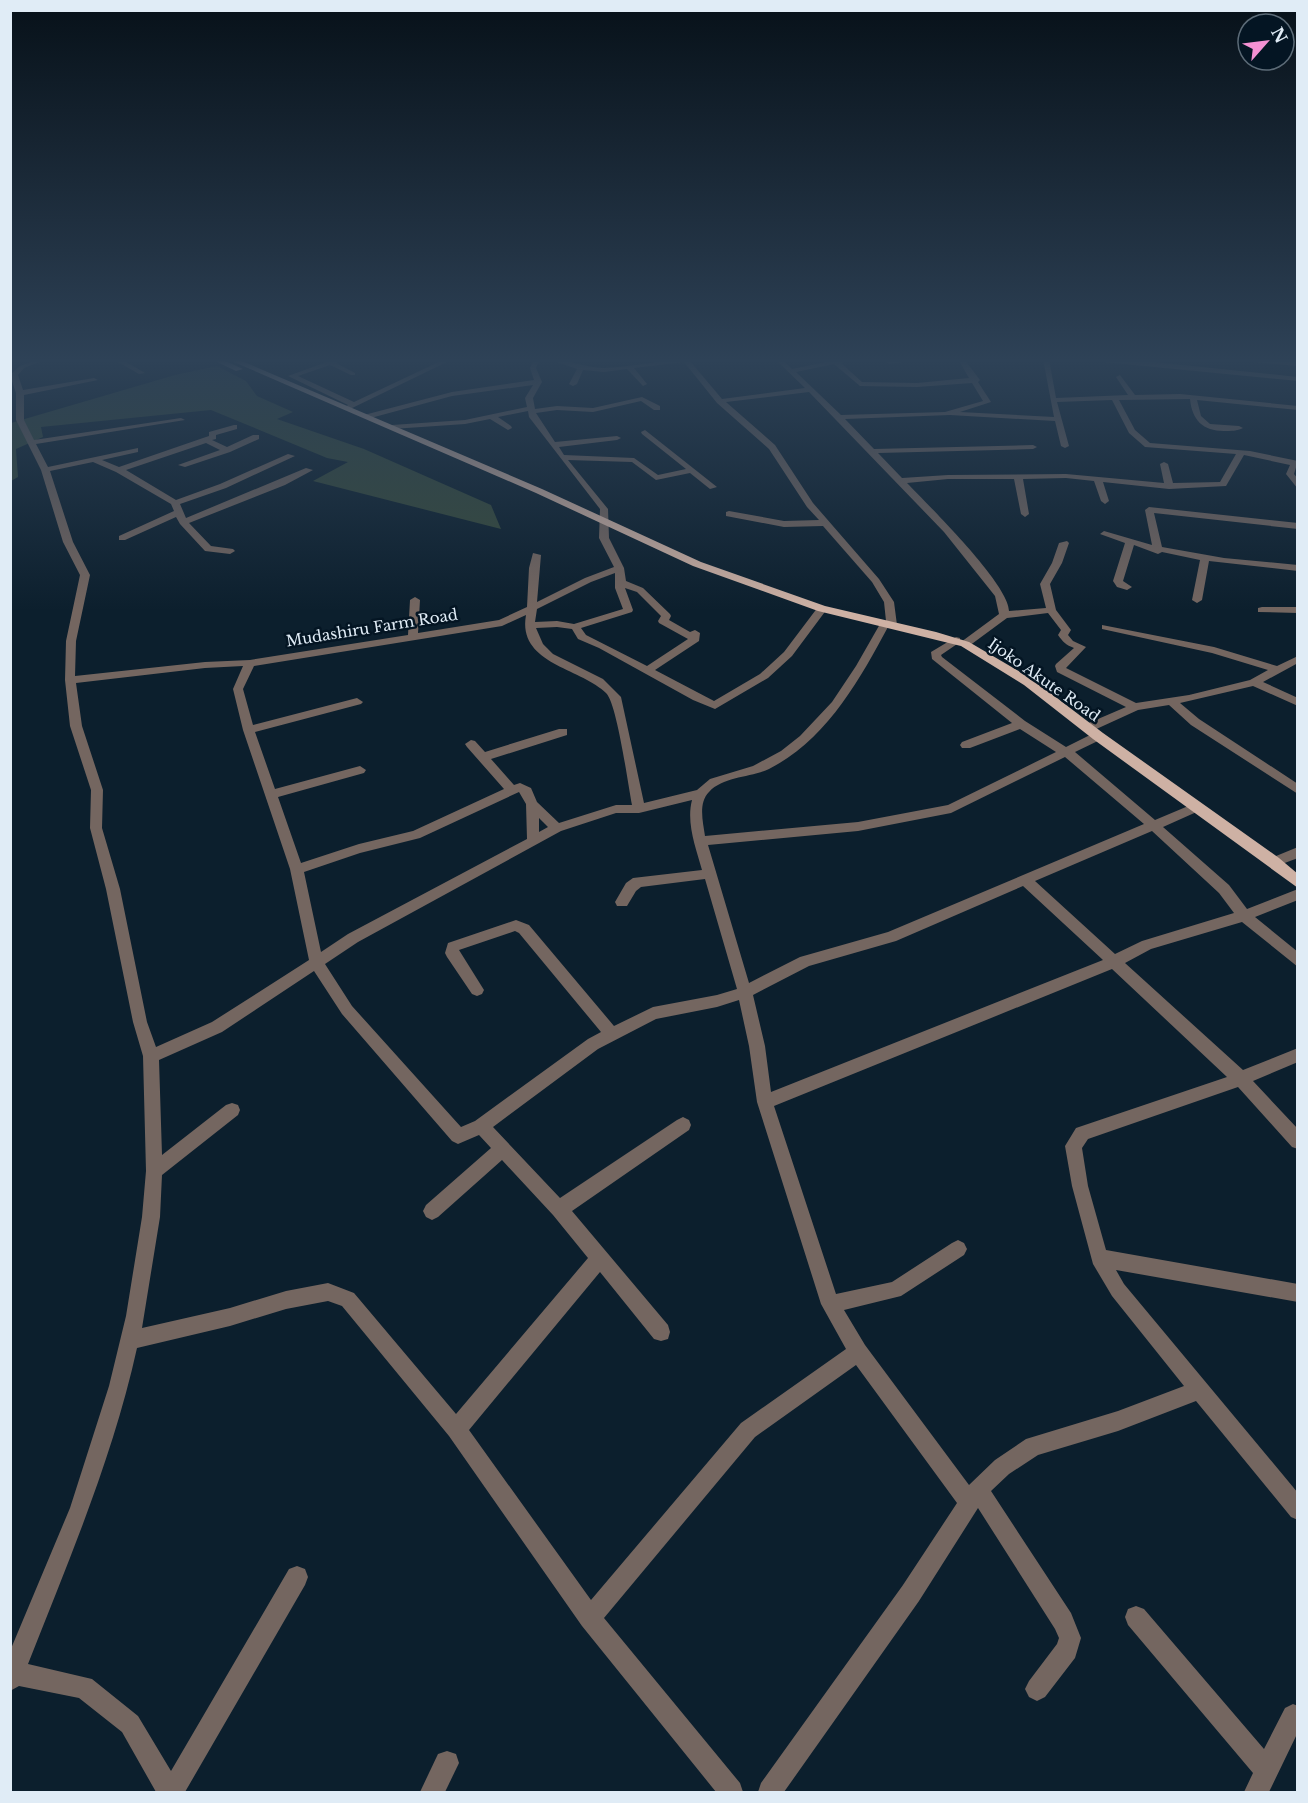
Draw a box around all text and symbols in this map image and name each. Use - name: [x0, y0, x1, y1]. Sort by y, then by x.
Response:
- north arrow: [1236, 12, 1296, 72]
- text: N: [1267, 24, 1292, 46]
- street label: Mudashiru Farm Road: [285, 605, 459, 650]
- street label: Ijoko Akute Road: [985, 634, 1104, 725]

